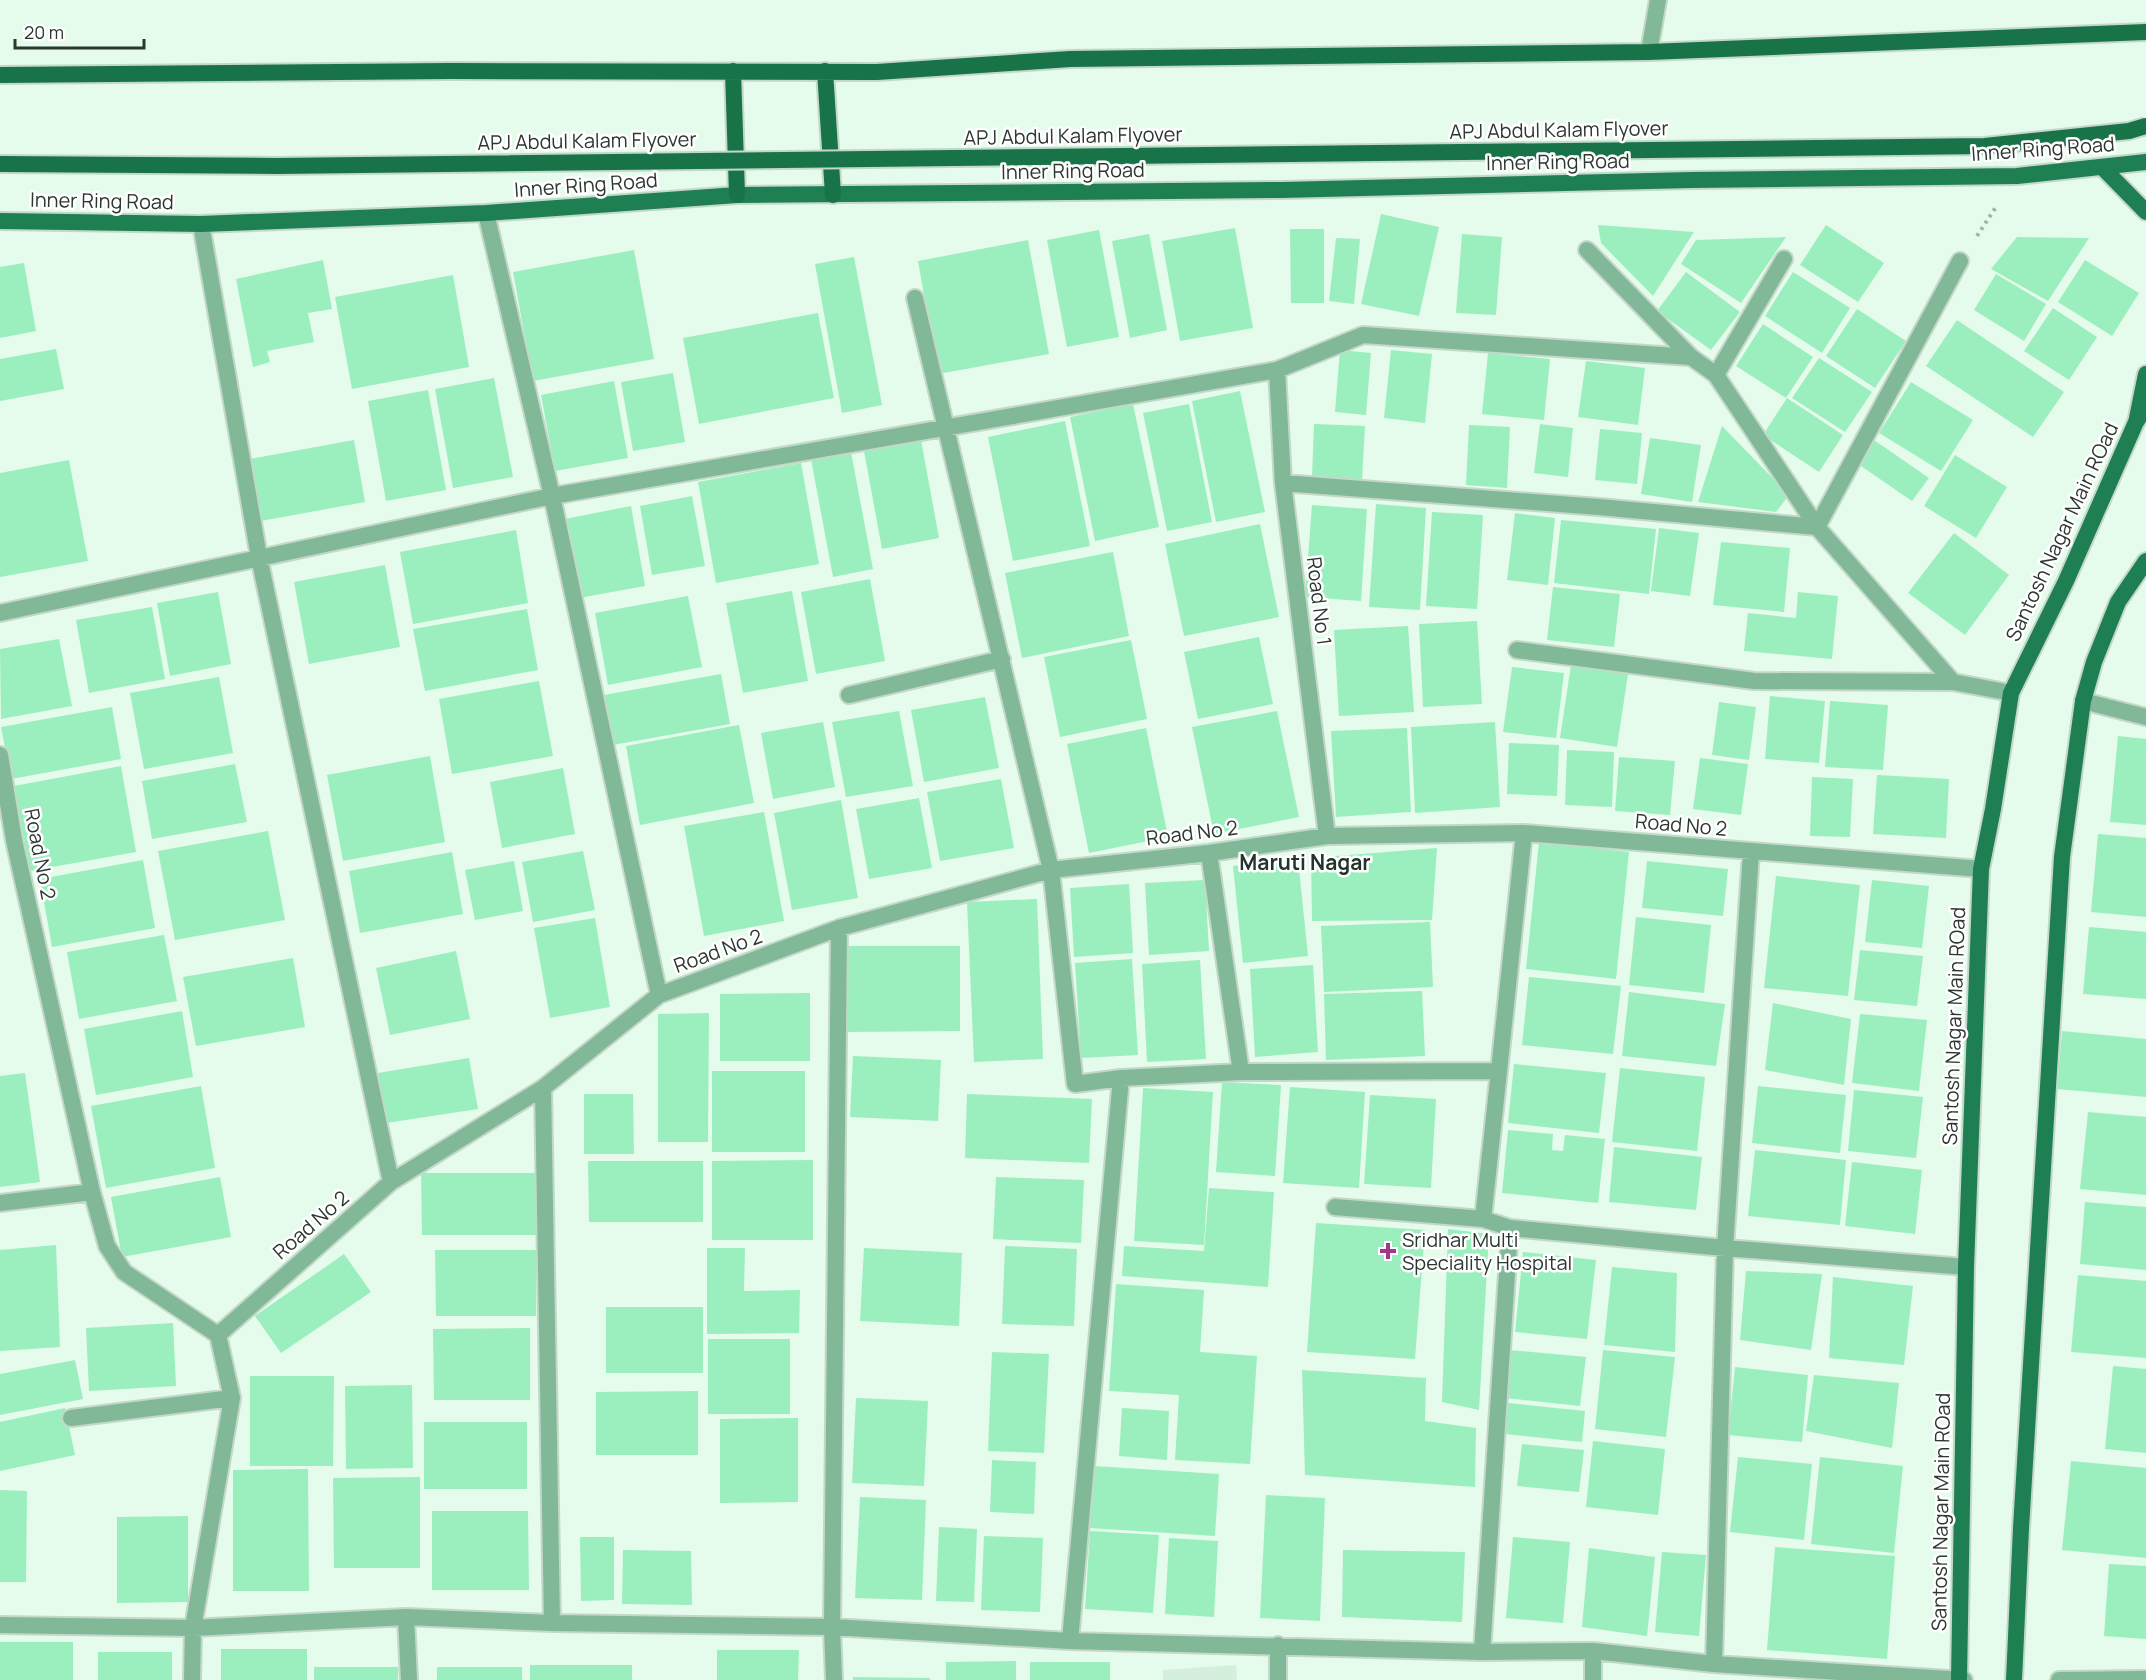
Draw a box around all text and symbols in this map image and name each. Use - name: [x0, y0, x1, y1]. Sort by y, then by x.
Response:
- scale bar: [15, 12, 144, 50]
- text: 20 m: [24, 20, 64, 44]
- street label: APJ Abdul Kalam Flyover: [1449, 114, 1669, 145]
- street label: APJ Abdul Kalam Flyover: [963, 120, 1183, 151]
- street label: APJ Abdul Kalam Flyover: [477, 125, 697, 156]
- street label: Inner Ring Road: [1970, 130, 2116, 167]
- street label: Inner Ring Road: [1486, 147, 1630, 176]
- street label: Inner Ring Road: [1001, 156, 1145, 185]
- street label: Inner Ring Road: [513, 166, 659, 203]
- street label: Inner Ring Road: [30, 186, 174, 215]
- street label: Santosh Nagar Main ROad: [1999, 418, 2124, 646]
- street label: Road No 1: [1301, 555, 1338, 647]
- street label: Road No 2: [18, 806, 63, 902]
- street label: Road No 2: [1634, 807, 1728, 842]
- street label: Road No 2: [1144, 813, 1239, 852]
- district label: Maruti Nagar: [1239, 848, 1371, 876]
- street label: Santosh Nagar Main ROad: [1936, 906, 1971, 1146]
- street label: Road No 2: [670, 922, 766, 979]
- street label: Road No 2: [267, 1184, 354, 1265]
- place label: Sridhar Multi Speciality Hospital: [1402, 1226, 1572, 1276]
- marker: Sridhar Multi Speciality Hospital: [1379, 1242, 1397, 1260]
- street label: Santosh Nagar Main ROad: [1925, 1393, 1956, 1631]

